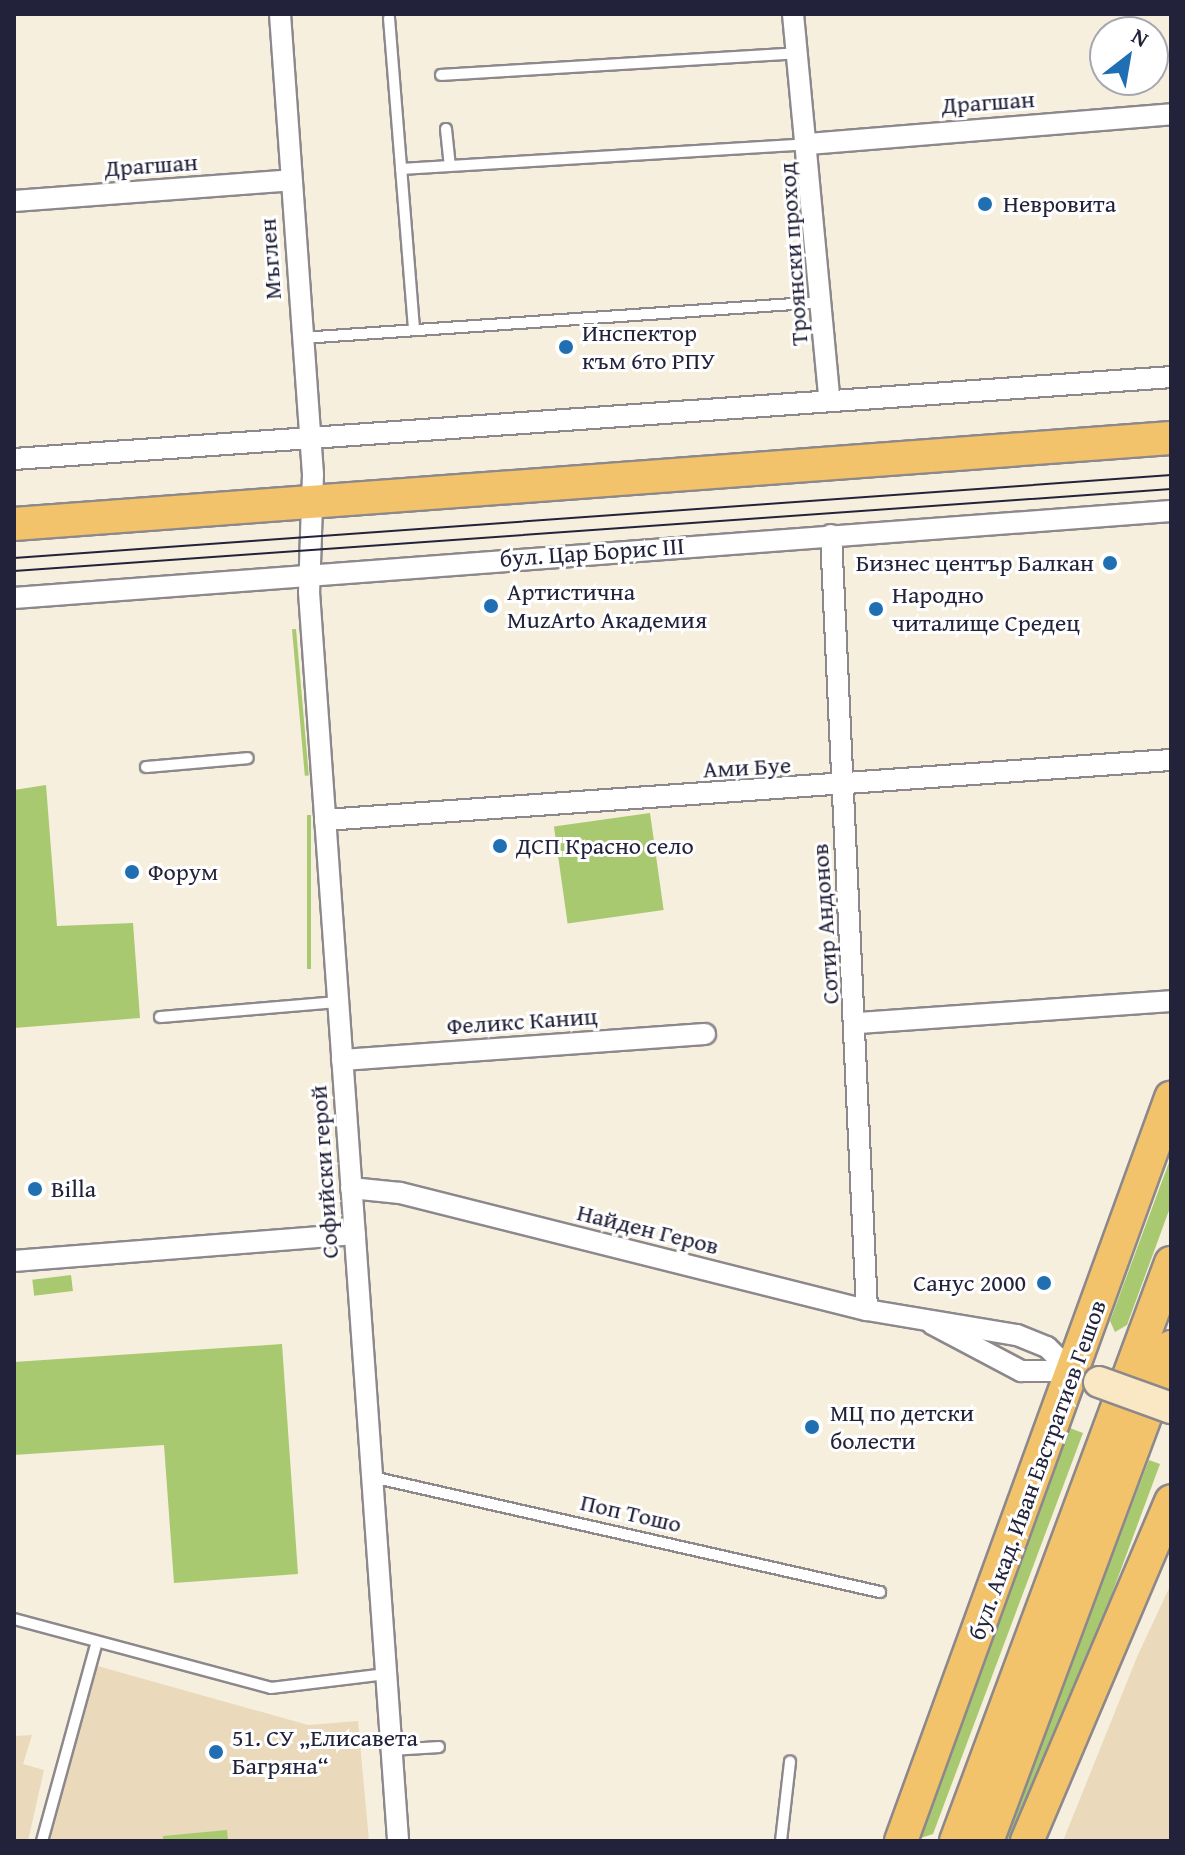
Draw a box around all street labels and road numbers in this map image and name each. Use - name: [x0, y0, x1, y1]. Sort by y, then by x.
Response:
- street label: Драгшан: [940, 84, 1036, 120]
- street label: Драгшан: [103, 147, 199, 183]
- street label: Троянски проход: [772, 161, 814, 347]
- street label: Мъглен: [253, 217, 287, 301]
- street label: бул. Цар Борис III: [499, 531, 685, 573]
- street label: Ами Буе: [702, 750, 792, 784]
- street label: Сотир Андонов: [805, 843, 845, 1005]
- street label: Феликс Каниц: [446, 1001, 598, 1041]
- street label: Софийски герой: [304, 1084, 344, 1260]
- street label: Найден Геров: [574, 1197, 722, 1261]
- street label: бул. Акад. Иван Евстратиев Гешов: [962, 1296, 1112, 1644]
- street label: Поп Тошо: [578, 1487, 684, 1539]

